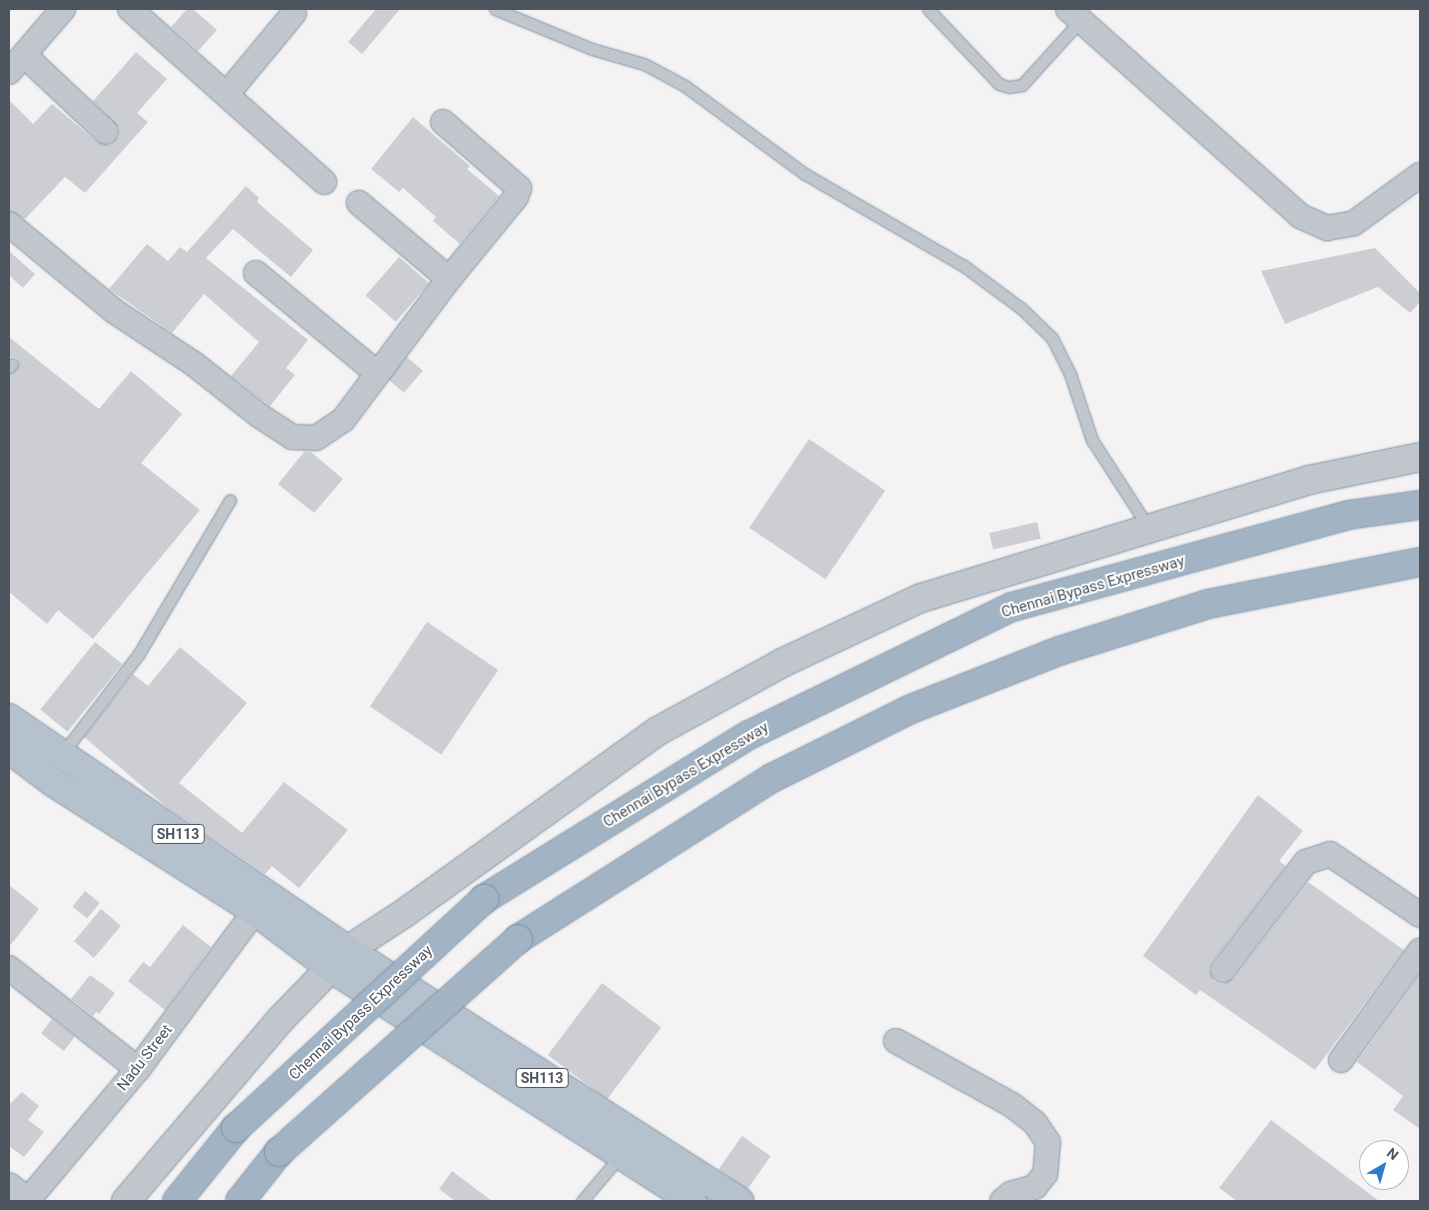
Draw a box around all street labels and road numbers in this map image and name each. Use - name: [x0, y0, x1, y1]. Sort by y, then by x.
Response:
- street label: Chennai Bypass Expressway: [999, 552, 1187, 622]
- street label: Chennai Bypass Expressway: [600, 718, 772, 832]
- road number: SH113: [150, 822, 206, 846]
- street label: Chennai Bypass Expressway: [286, 942, 436, 1084]
- street label: Nadu Street: [114, 1021, 176, 1095]
- road number: SH113: [514, 1066, 570, 1090]

